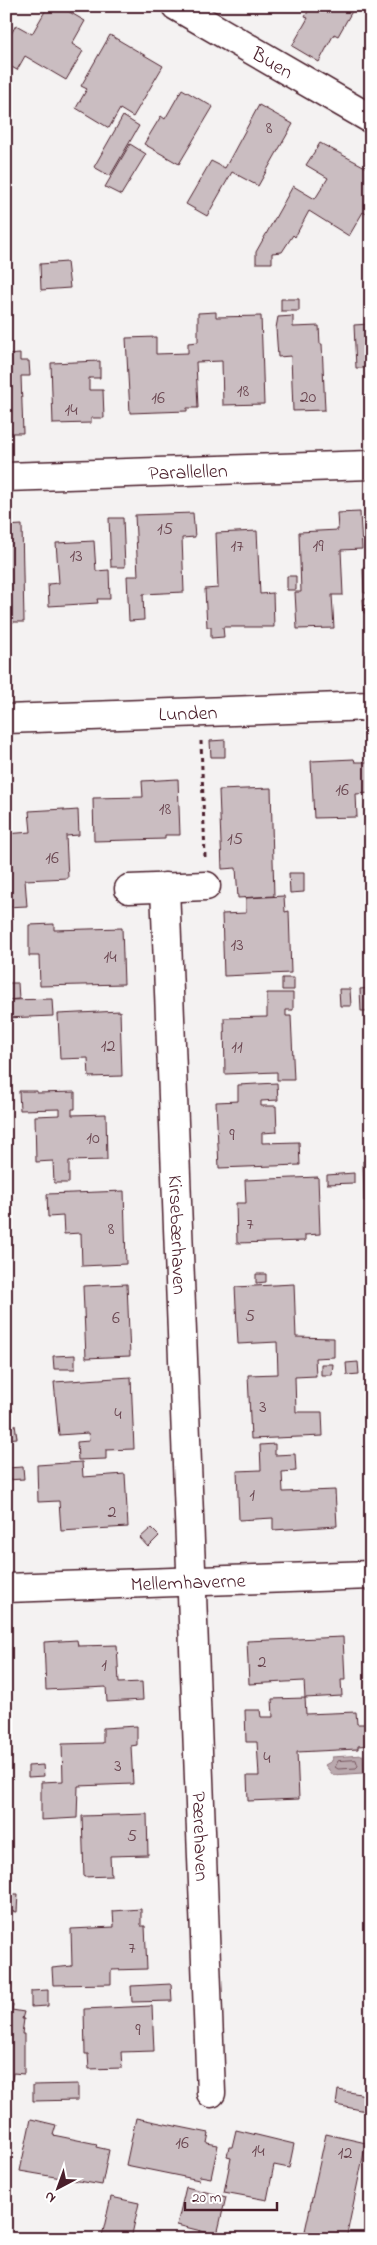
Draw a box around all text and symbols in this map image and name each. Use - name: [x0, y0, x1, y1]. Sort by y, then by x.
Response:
- street label: Buen: [245, 40, 298, 88]
- house number: 8: [266, 116, 273, 142]
- house number: 18: [237, 379, 249, 405]
- house number: 20: [300, 385, 317, 411]
- house number: 16: [151, 386, 165, 412]
- house number: 14: [64, 398, 78, 424]
- street label: Parallellen: [148, 458, 228, 489]
- house number: 15: [157, 517, 173, 543]
- house number: 17: [230, 534, 244, 560]
- house number: 19: [312, 534, 324, 560]
- house number: 13: [69, 544, 83, 570]
- street label: Lunden: [158, 699, 218, 731]
- house number: 16: [335, 778, 349, 804]
- house number: 18: [159, 797, 171, 823]
- house number: 15: [227, 827, 243, 853]
- house number: 16: [45, 846, 59, 872]
- house number: 13: [230, 933, 244, 959]
- house number: 14: [103, 945, 117, 971]
- house number: 12: [101, 1034, 115, 1060]
- house number: 11: [231, 1035, 243, 1061]
- house number: 9: [229, 1123, 235, 1149]
- house number: 10: [86, 1126, 100, 1152]
- street label: Kirsebærhaven: [159, 1174, 193, 1295]
- house number: 7: [246, 1212, 254, 1238]
- house number: 8: [108, 1217, 115, 1243]
- house number: 5: [245, 1304, 255, 1330]
- house number: 6: [112, 1306, 120, 1332]
- house number: 3: [259, 1395, 267, 1421]
- house number: 4: [114, 1402, 122, 1428]
- house number: 1: [249, 1483, 255, 1509]
- house number: 2: [108, 1500, 117, 1526]
- street label: Mellemhaverne: [130, 1567, 246, 1601]
- house number: 2: [258, 1650, 267, 1676]
- house number: 1: [101, 1653, 107, 1679]
- house number: 4: [263, 1746, 271, 1772]
- house number: 3: [114, 1754, 122, 1780]
- street label: Pærehaven: [183, 1791, 215, 1882]
- house number: 5: [127, 1824, 137, 1850]
- house number: 7: [128, 1936, 136, 1962]
- house number: 9: [135, 2018, 141, 2044]
- house number: 16: [175, 2131, 189, 2157]
- house number: 14: [251, 2139, 265, 2165]
- house number: 12: [338, 2141, 352, 2167]
- north arrow: [32, 2162, 82, 2212]
- scale bar: [185, 2180, 277, 2212]
- text: N: [40, 2186, 61, 2208]
- text: 20 m: [192, 2187, 222, 2209]

